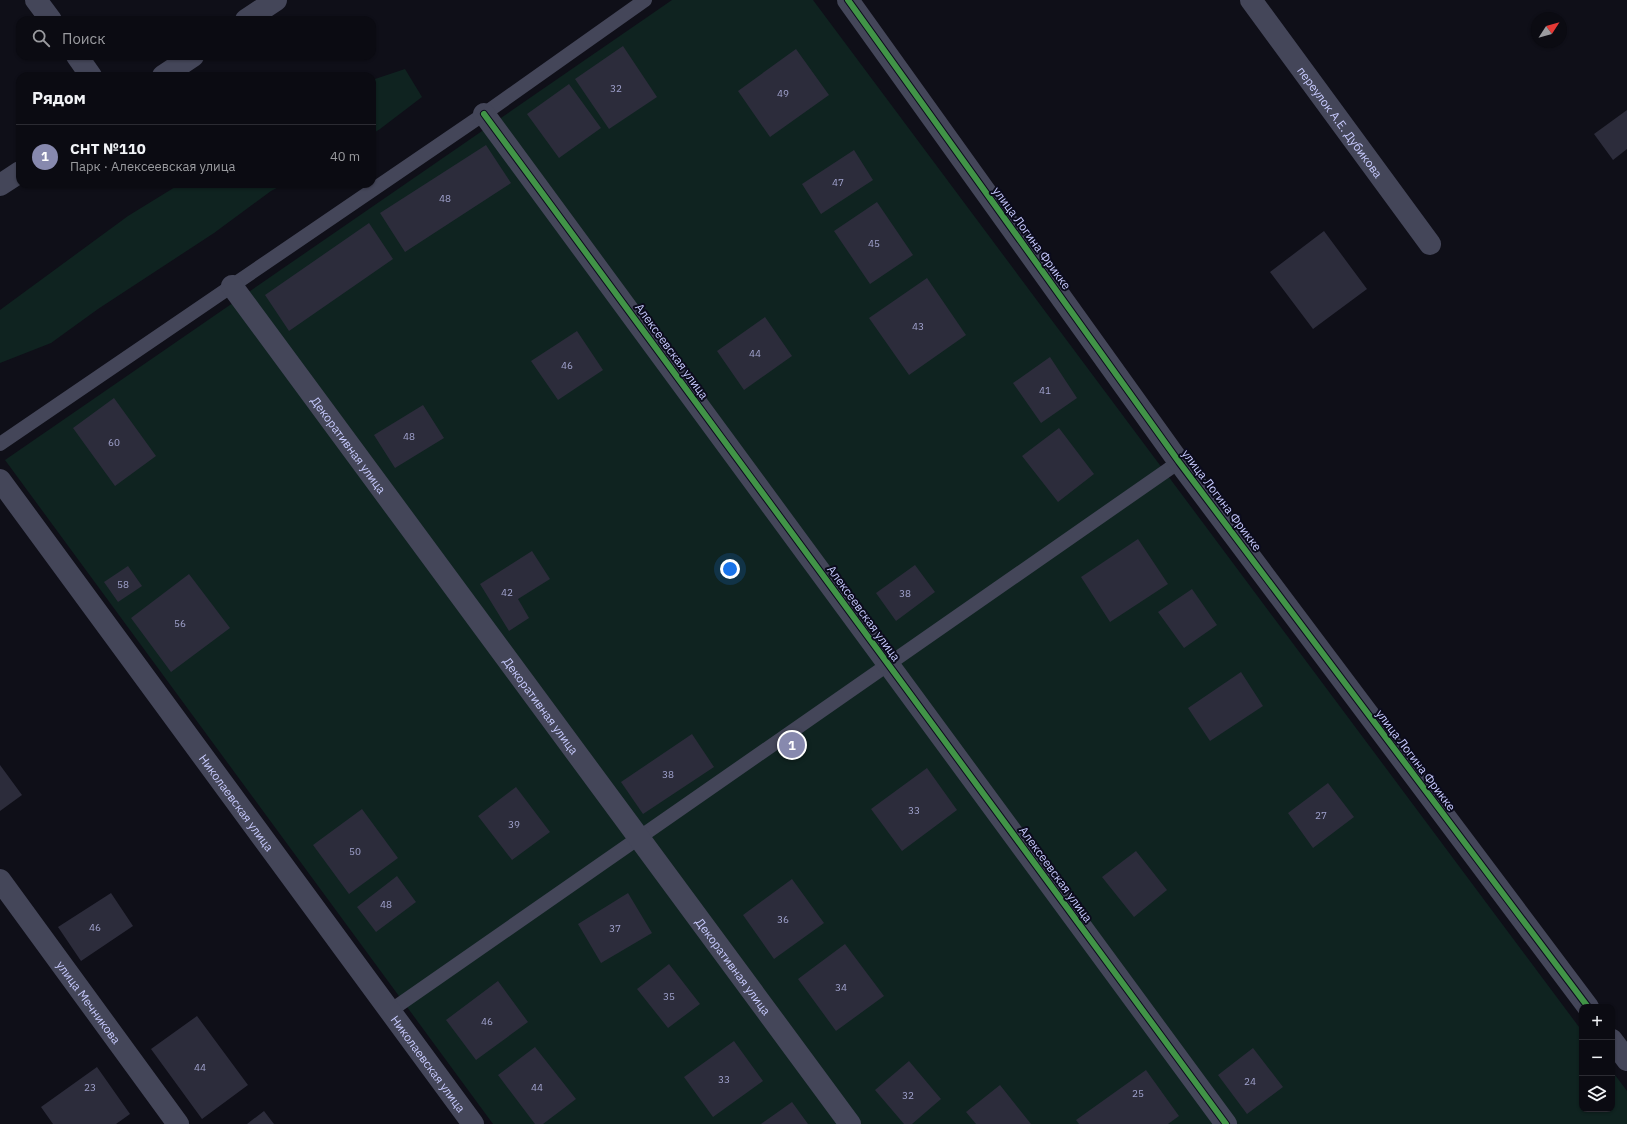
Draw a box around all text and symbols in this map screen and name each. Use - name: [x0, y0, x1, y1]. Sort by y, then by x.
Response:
- north arrow: [1531, 12, 1567, 48]
- search box: [16, 16, 376, 60]
- icon: search: [30, 27, 52, 49]
- text: Поиск: [62, 29, 105, 48]
- street label: переулок А.Е. Дубикова: [1294, 63, 1387, 181]
- house number: 32: [610, 82, 622, 95]
- text: Рядом: [32, 87, 86, 109]
- house number: 49: [777, 87, 789, 100]
- text: СНТ №110: [70, 139, 146, 158]
- text: 1: [41, 148, 49, 165]
- text: 40 m: [330, 148, 360, 165]
- text: Парк · Алексеевская улица: [70, 158, 235, 175]
- house number: 47: [832, 176, 844, 189]
- street label: улица Логина Фрикке: [990, 184, 1075, 293]
- house number: 48: [439, 192, 451, 205]
- house number: 45: [868, 237, 880, 250]
- street label: Алексеевская улица: [632, 300, 712, 402]
- house number: 43: [912, 320, 924, 333]
- house number: 44: [749, 347, 761, 360]
- house number: 46: [561, 359, 573, 372]
- house number: 41: [1039, 384, 1051, 397]
- street label: Декоративная улица: [308, 393, 390, 497]
- house number: 48: [403, 430, 415, 443]
- house number: 60: [108, 436, 120, 449]
- street label: улица Логина Фрикке: [1179, 446, 1265, 554]
- your location: [720, 559, 740, 579]
- street label: Алексеевская улица: [824, 562, 904, 664]
- house number: 58: [117, 578, 129, 591]
- house number: 42: [501, 586, 513, 599]
- house number: 38: [899, 587, 911, 600]
- house number: 56: [174, 617, 186, 630]
- street label: Декоративная улица: [500, 654, 582, 757]
- street label: улица Логина Фрикке: [1373, 706, 1459, 814]
- pin: 1: [779, 730, 805, 760]
- street label: Николаевская улица: [196, 751, 278, 854]
- house number: 38: [662, 768, 674, 781]
- house number: 33: [908, 804, 920, 817]
- house number: 27: [1315, 809, 1327, 822]
- house number: 39: [508, 818, 520, 831]
- street label: Алексеевская улица: [1016, 823, 1096, 925]
- house number: 50: [349, 845, 361, 858]
- house number: 48: [380, 898, 392, 911]
- house number: 36: [777, 913, 789, 926]
- street label: Декоративная улица: [693, 915, 775, 1018]
- house number: 46: [89, 921, 101, 934]
- house number: 37: [609, 922, 621, 935]
- street label: улица Мечникова: [54, 957, 125, 1047]
- house number: 34: [835, 981, 847, 994]
- house number: 35: [663, 990, 675, 1003]
- map controls: [1579, 1004, 1615, 1112]
- button: +: [1579, 1004, 1615, 1040]
- street label: Николаевская улица: [388, 1012, 469, 1115]
- house number: 46: [481, 1015, 493, 1028]
- button: −: [1579, 1040, 1615, 1076]
- house number: 44: [194, 1061, 206, 1074]
- house number: 33: [718, 1073, 730, 1086]
- house number: 24: [1244, 1075, 1256, 1088]
- button: layers: [1579, 1076, 1615, 1112]
- house number: 23: [84, 1081, 96, 1094]
- house number: 44: [531, 1081, 543, 1094]
- house number: 25: [1132, 1087, 1144, 1100]
- house number: 32: [902, 1089, 914, 1102]

